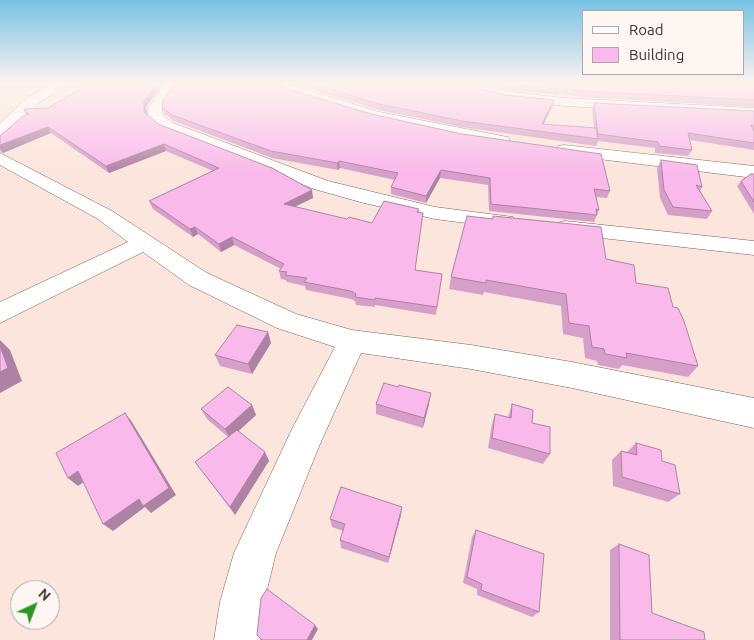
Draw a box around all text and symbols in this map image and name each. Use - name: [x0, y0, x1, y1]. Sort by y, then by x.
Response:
- legend: [582, 10, 744, 75]
- text: Road: [629, 21, 664, 38]
- text: Building: [629, 46, 684, 63]
- north arrow: [10, 580, 60, 630]
- text: N: [35, 585, 54, 604]

